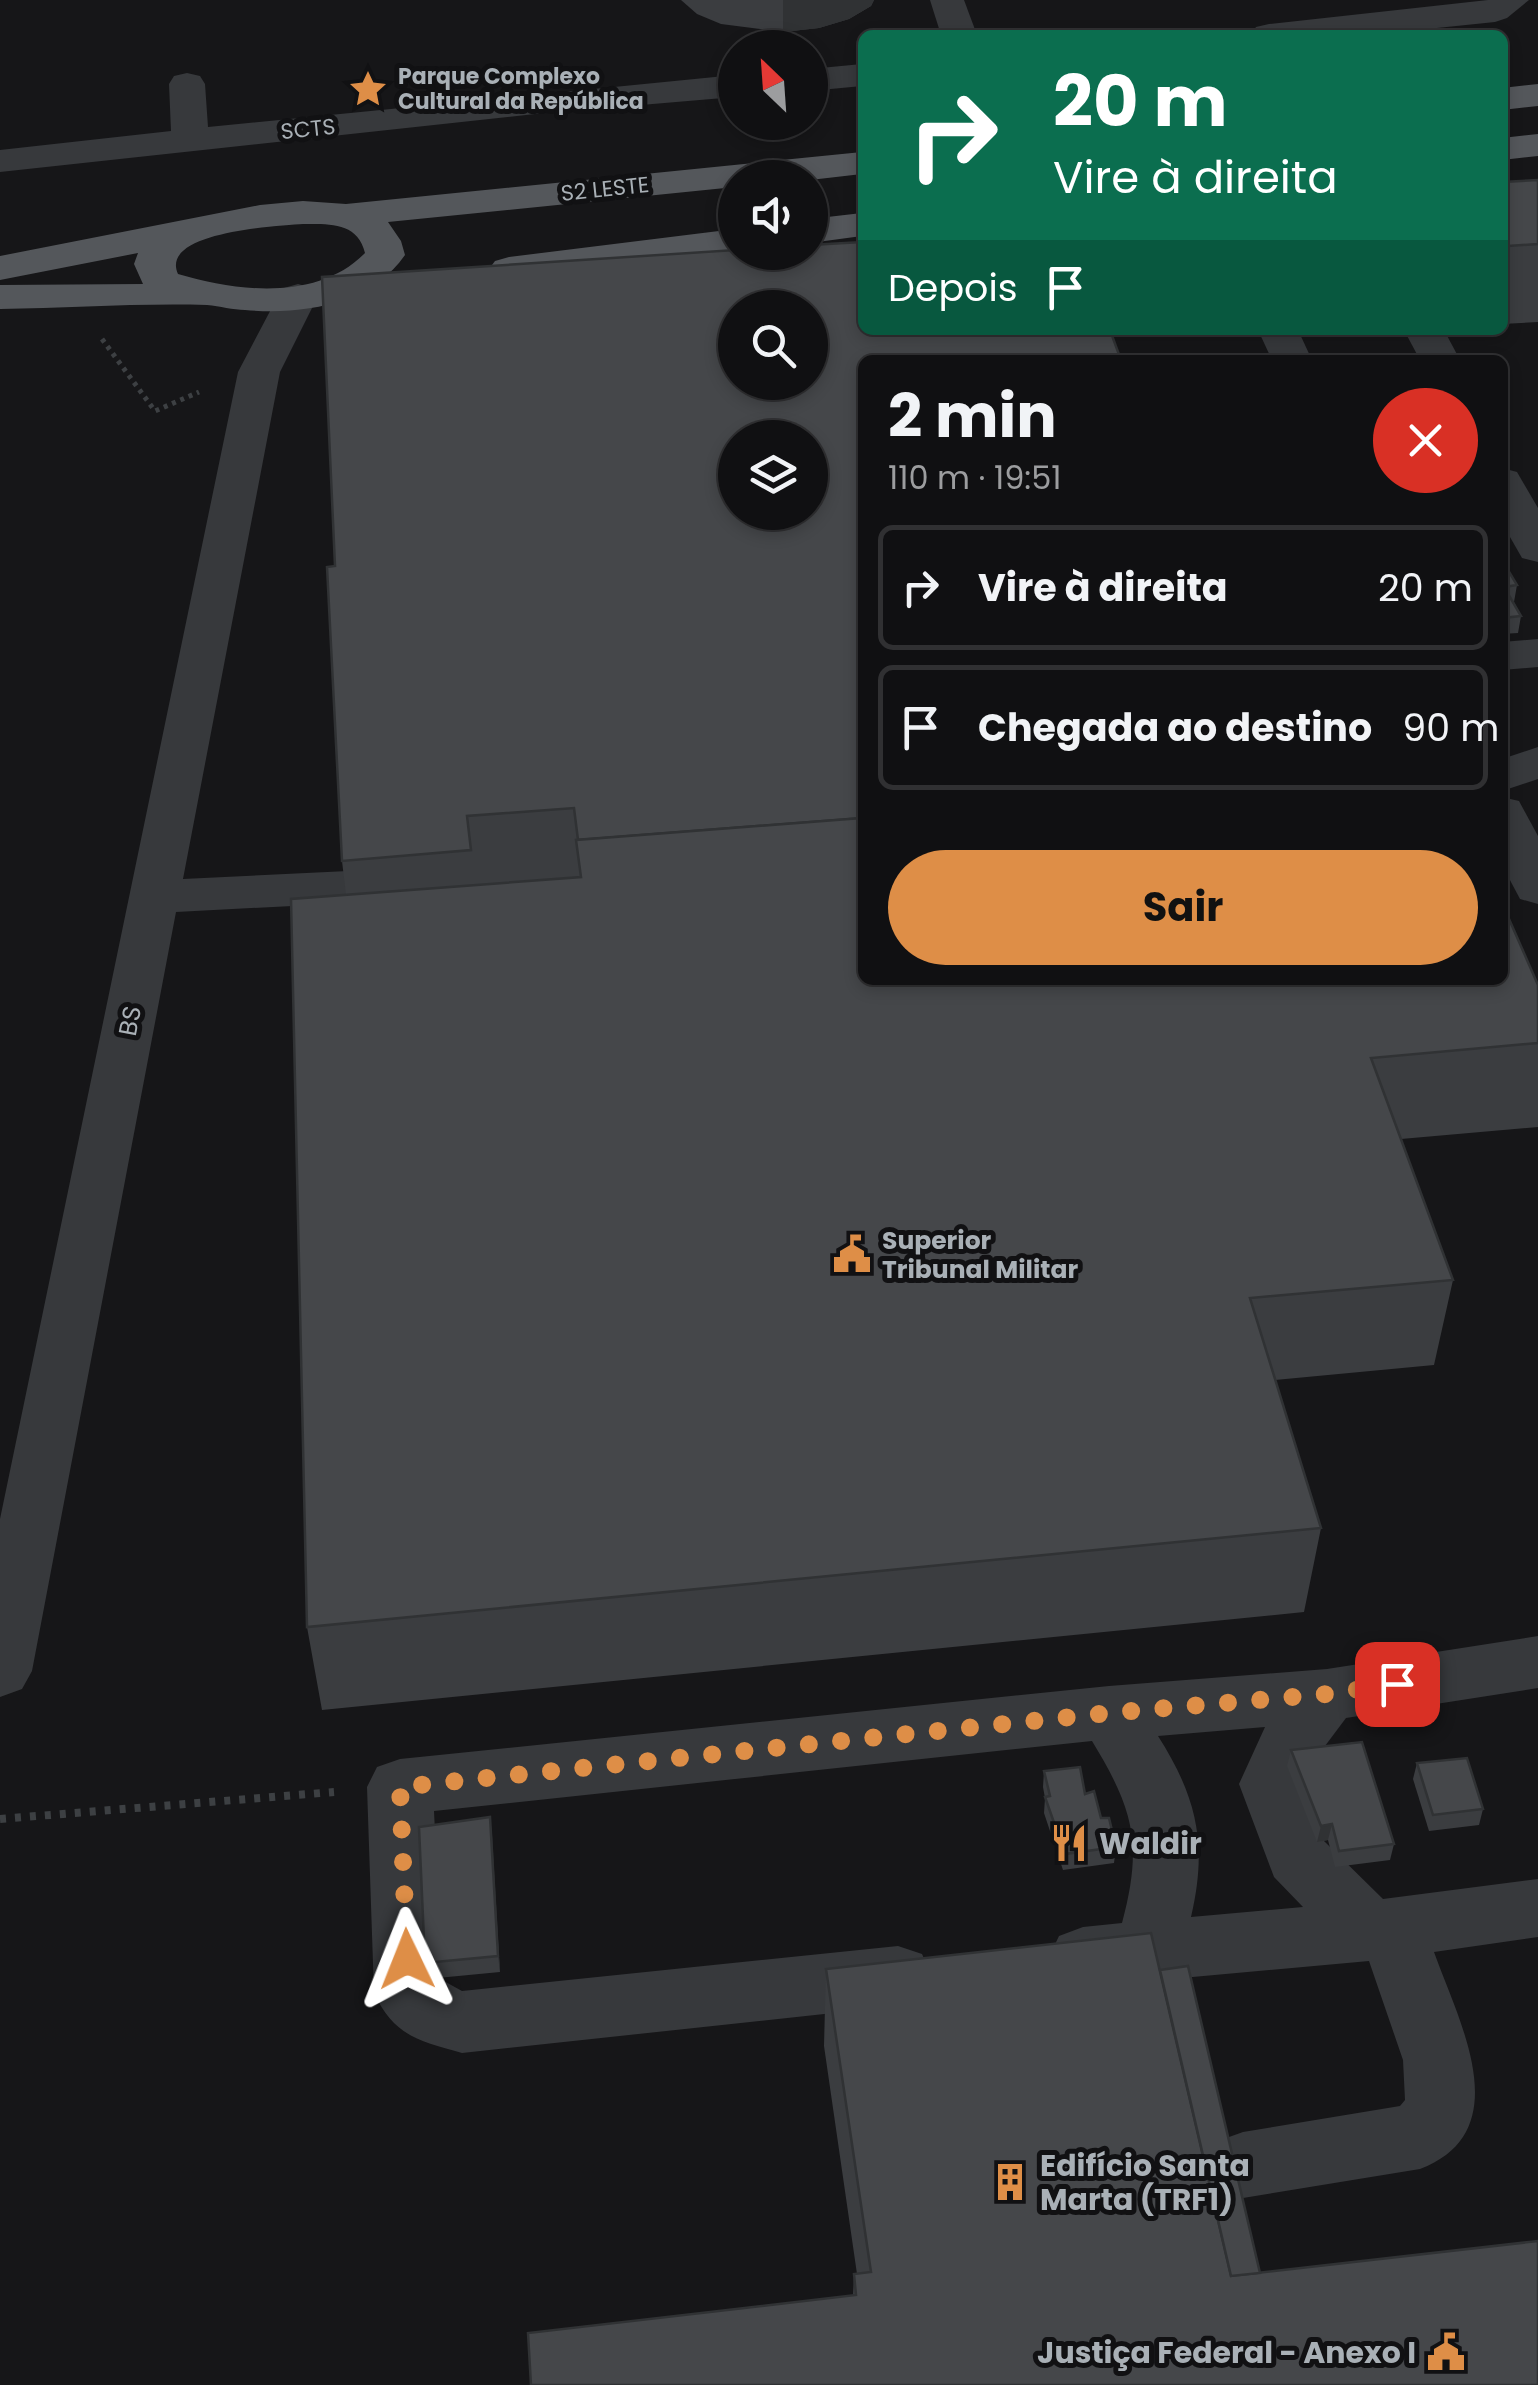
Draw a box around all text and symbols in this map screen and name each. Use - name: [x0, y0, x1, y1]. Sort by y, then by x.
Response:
- north arrow: [718, 30, 828, 140]
- map controls: [718, 30, 828, 530]
- text: 20 m: [1053, 52, 1228, 151]
- place label: Parque Complexo Cultural da República: [398, 61, 644, 117]
- place icon: Parque Complexo Cultural da República: [347, 68, 389, 110]
- icon: right: [888, 70, 1018, 200]
- street label: SCTS: [279, 111, 337, 147]
- text: Vire à direita: [1053, 146, 1338, 209]
- button: sound: [718, 160, 828, 270]
- street label: S2 LESTE: [559, 169, 651, 209]
- icon: arrive: [1038, 260, 1093, 315]
- text: Depois: [888, 261, 1018, 314]
- button: search: [718, 290, 828, 400]
- text: 2 min: [888, 374, 1057, 458]
- button: close: [1373, 388, 1478, 493]
- button: layers: [718, 420, 828, 530]
- text: 110 m · 19:51: [888, 455, 1062, 500]
- icon: right: [893, 560, 948, 615]
- text: Vire à direita: [978, 561, 1228, 614]
- text: 20 m: [1378, 561, 1473, 614]
- icon: arrive: [893, 700, 948, 755]
- text: Chegada ao destino: [978, 701, 1372, 754]
- text: 90 m: [1402, 701, 1499, 754]
- button: Sair: [888, 850, 1478, 965]
- street label: BS: [110, 1003, 150, 1039]
- place label: Superior Tribunal Militar: [882, 1223, 1078, 1287]
- public building icon: Superior Tribunal Militar: [831, 1233, 873, 1275]
- pin: [1355, 1642, 1440, 1727]
- icon: arrive: [1370, 1657, 1425, 1712]
- restaurant icon: Waldir: [1048, 1822, 1090, 1864]
- place label: Waldir: [1099, 1822, 1202, 1865]
- position arrow: [355, 1907, 459, 2011]
- place label: Edifício Santa Marta (TRF1): [1040, 2144, 1250, 2221]
- building icon: Edifício Santa Marta (TRF1): [989, 2161, 1031, 2203]
- place label: Justiça Federal - Anexo I: [1037, 2331, 1416, 2374]
- public building icon: Justiça Federal - Anexo I: [1425, 2331, 1467, 2373]

